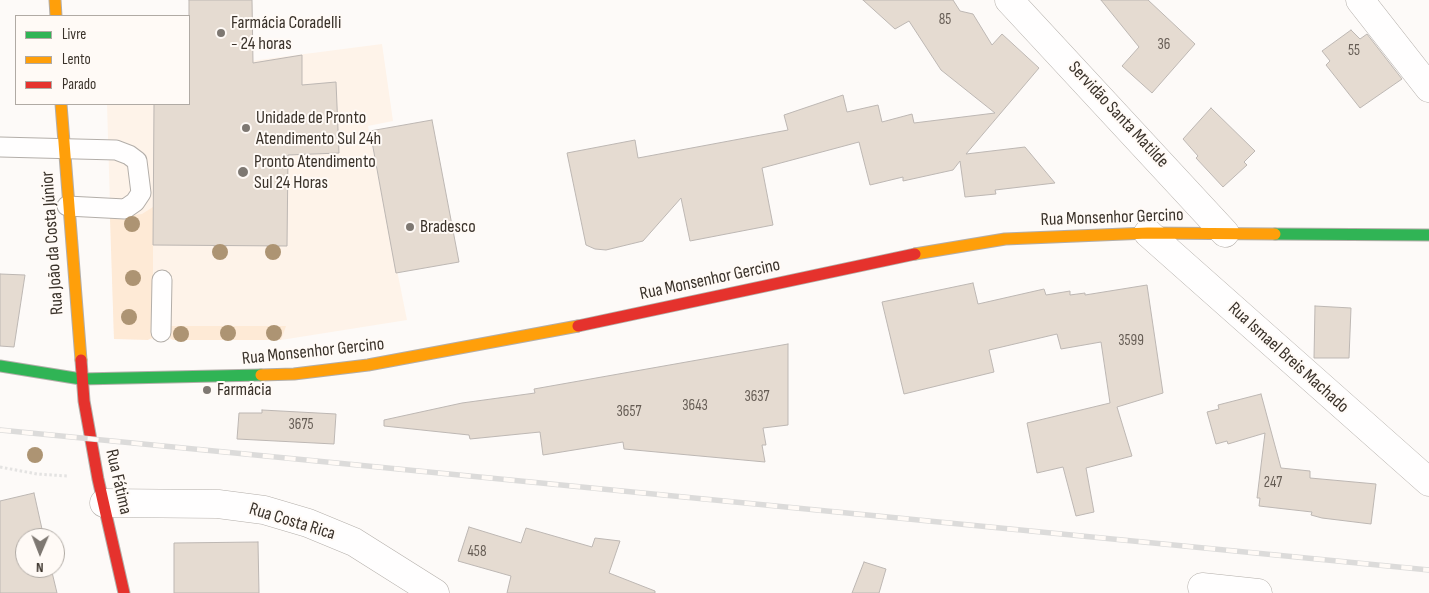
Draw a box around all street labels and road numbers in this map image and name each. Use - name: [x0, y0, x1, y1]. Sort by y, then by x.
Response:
- street label: Servidão Santa Matilde: [1063, 57, 1173, 173]
- street label: Rua João da Costa Júnior: [37, 170, 69, 316]
- street label: Rua Monsenhor Gercino: [1040, 205, 1184, 231]
- street label: Rua Monsenhor Gercino: [638, 255, 782, 305]
- street label: Rua Ismael Breis Machado: [1223, 298, 1353, 418]
- street label: Rua Monsenhor Gercino: [241, 334, 385, 370]
- street label: Rua Fátima: [100, 447, 136, 517]
- street label: Rua Costa Rica: [246, 499, 338, 545]

